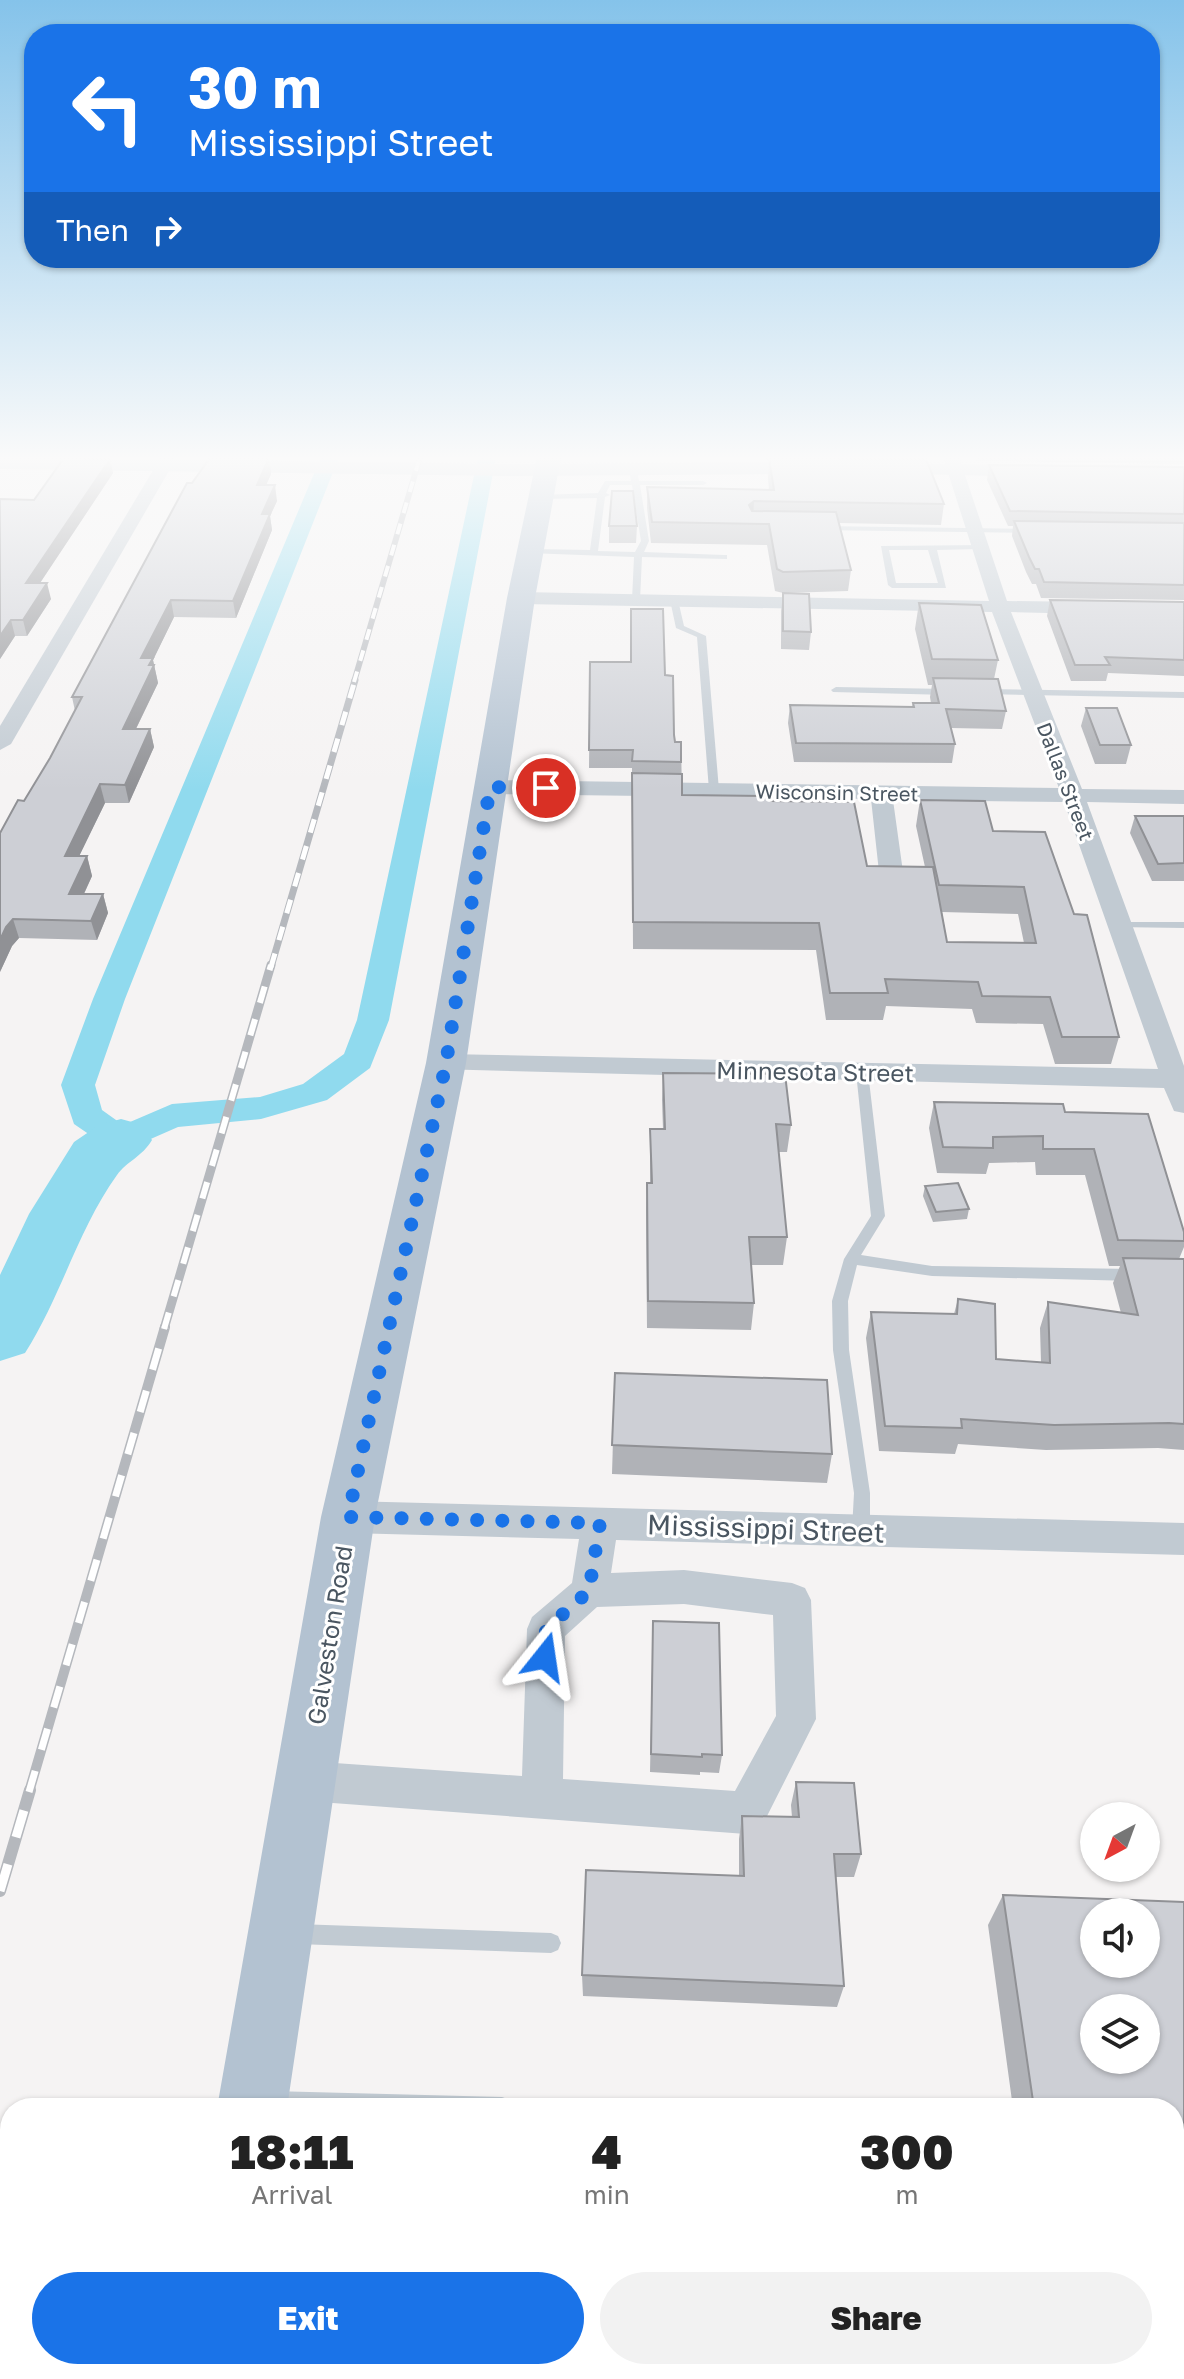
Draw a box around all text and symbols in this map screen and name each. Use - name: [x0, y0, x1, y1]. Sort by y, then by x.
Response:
- text: 30 m: [188, 53, 322, 120]
- icon: left: [56, 56, 160, 160]
- text: Mississippi Street: [188, 121, 494, 164]
- icon: right: [145, 208, 189, 252]
- text: Then: [56, 212, 129, 248]
- street label: Dallas Street: [1033, 719, 1099, 843]
- pin: [512, 754, 580, 822]
- icon: arrive: [524, 766, 568, 810]
- street label: Wisconsin Street: [755, 779, 919, 805]
- street label: Minnesota Street: [716, 1055, 914, 1087]
- street label: Mississippi Street: [647, 1507, 885, 1549]
- street label: Galveston Road: [301, 1543, 357, 1727]
- position arrow: [503, 1615, 587, 1699]
- north arrow: [1080, 1802, 1160, 1882]
- map controls: [1080, 1802, 1160, 2074]
- button: sound: [1080, 1898, 1160, 1978]
- button: layers: [1080, 1994, 1160, 2074]
- text: 18:11: [230, 2122, 354, 2180]
- text: 4: [592, 2122, 622, 2180]
- text: 300: [860, 2122, 954, 2180]
- text: Arrival: [251, 2179, 333, 2210]
- text: min: [584, 2179, 630, 2210]
- text: m: [895, 2179, 918, 2210]
- button: Exit: [32, 2272, 584, 2364]
- button: Share: [600, 2272, 1152, 2364]

